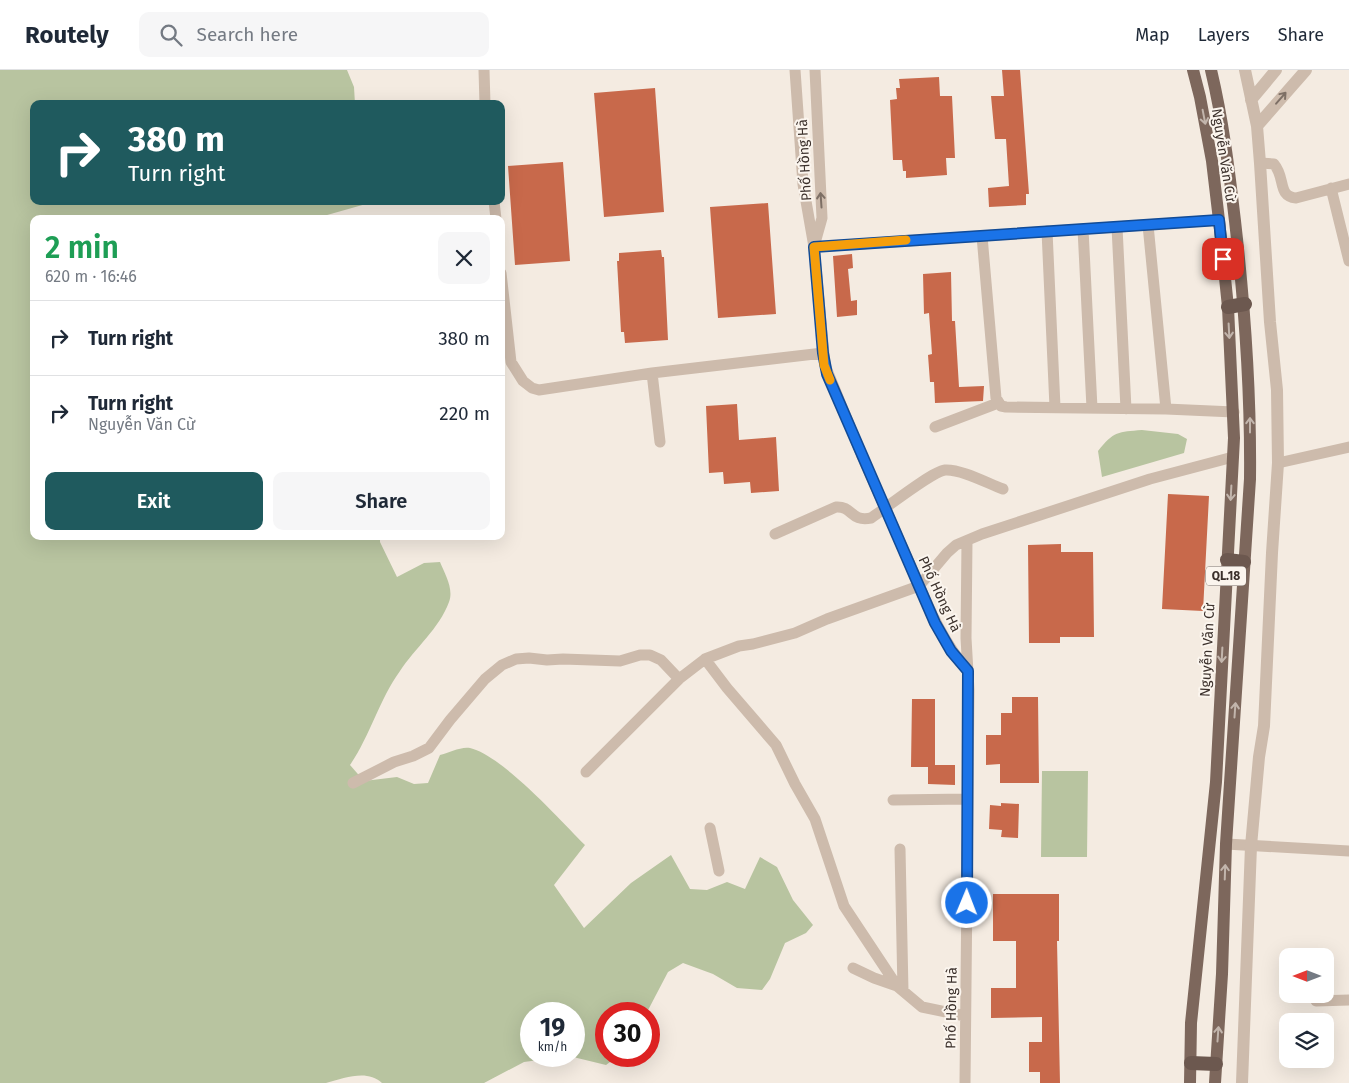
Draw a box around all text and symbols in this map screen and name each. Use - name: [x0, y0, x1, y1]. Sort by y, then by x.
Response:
- search box: [139, 12, 489, 57]
- text: Routely: [25, 21, 109, 49]
- icon: search: [157, 21, 185, 49]
- text: Search here: [197, 23, 298, 46]
- text: Map: [1135, 24, 1170, 46]
- text: Layers: [1198, 24, 1250, 46]
- text: Share: [1278, 24, 1324, 46]
- one-way arrow: [1275, 92, 1287, 105]
- street label: Nguyễn Văn Cừ: [1208, 107, 1239, 203]
- one-way arrow: [1199, 109, 1209, 125]
- text: 380 m: [128, 118, 225, 160]
- street label: Phố Hồng Hà: [793, 119, 815, 201]
- icon: right: [45, 120, 110, 185]
- text: Turn right: [128, 160, 225, 187]
- one-way arrow: [817, 192, 826, 208]
- text: 2 min: [45, 230, 119, 266]
- button: close: [438, 232, 490, 284]
- pin: [1202, 238, 1244, 280]
- icon: arrive: [1209, 245, 1237, 273]
- text: 620 m · 16:46: [45, 267, 137, 286]
- one-way arrow: [1224, 322, 1234, 339]
- icon: right: [45, 324, 73, 352]
- text: Turn right: [88, 327, 173, 350]
- text: 380 m: [438, 327, 490, 350]
- text: Turn right: [88, 392, 173, 415]
- icon: right: [45, 399, 73, 427]
- text: 220 m: [439, 402, 490, 425]
- text: Nguyễn Văn Cừ: [88, 415, 195, 434]
- one-way arrow: [1245, 418, 1255, 434]
- button: Exit: [45, 472, 263, 530]
- button: Share: [273, 472, 490, 530]
- one-way arrow: [1226, 485, 1235, 501]
- street label: Phố Hồng Hà: [915, 553, 965, 635]
- road number: QL.18: [1206, 566, 1246, 586]
- street label: Nguyễn Văn Cừ: [1197, 602, 1218, 697]
- one-way arrow: [1218, 647, 1227, 663]
- one-way arrow: [1230, 702, 1239, 718]
- one-way arrow: [1220, 864, 1230, 880]
- position arrow: [940, 876, 992, 928]
- north arrow: [1279, 948, 1334, 1002]
- map controls: [1279, 948, 1334, 1068]
- street label: Phố Hồng Hà: [941, 967, 961, 1049]
- speed limit sign: 30: [595, 1002, 660, 1067]
- text: 19: [540, 1013, 565, 1043]
- button: layers: [1279, 1013, 1334, 1068]
- one-way arrow: [1213, 1027, 1223, 1043]
- text: km/h: [538, 1040, 567, 1054]

